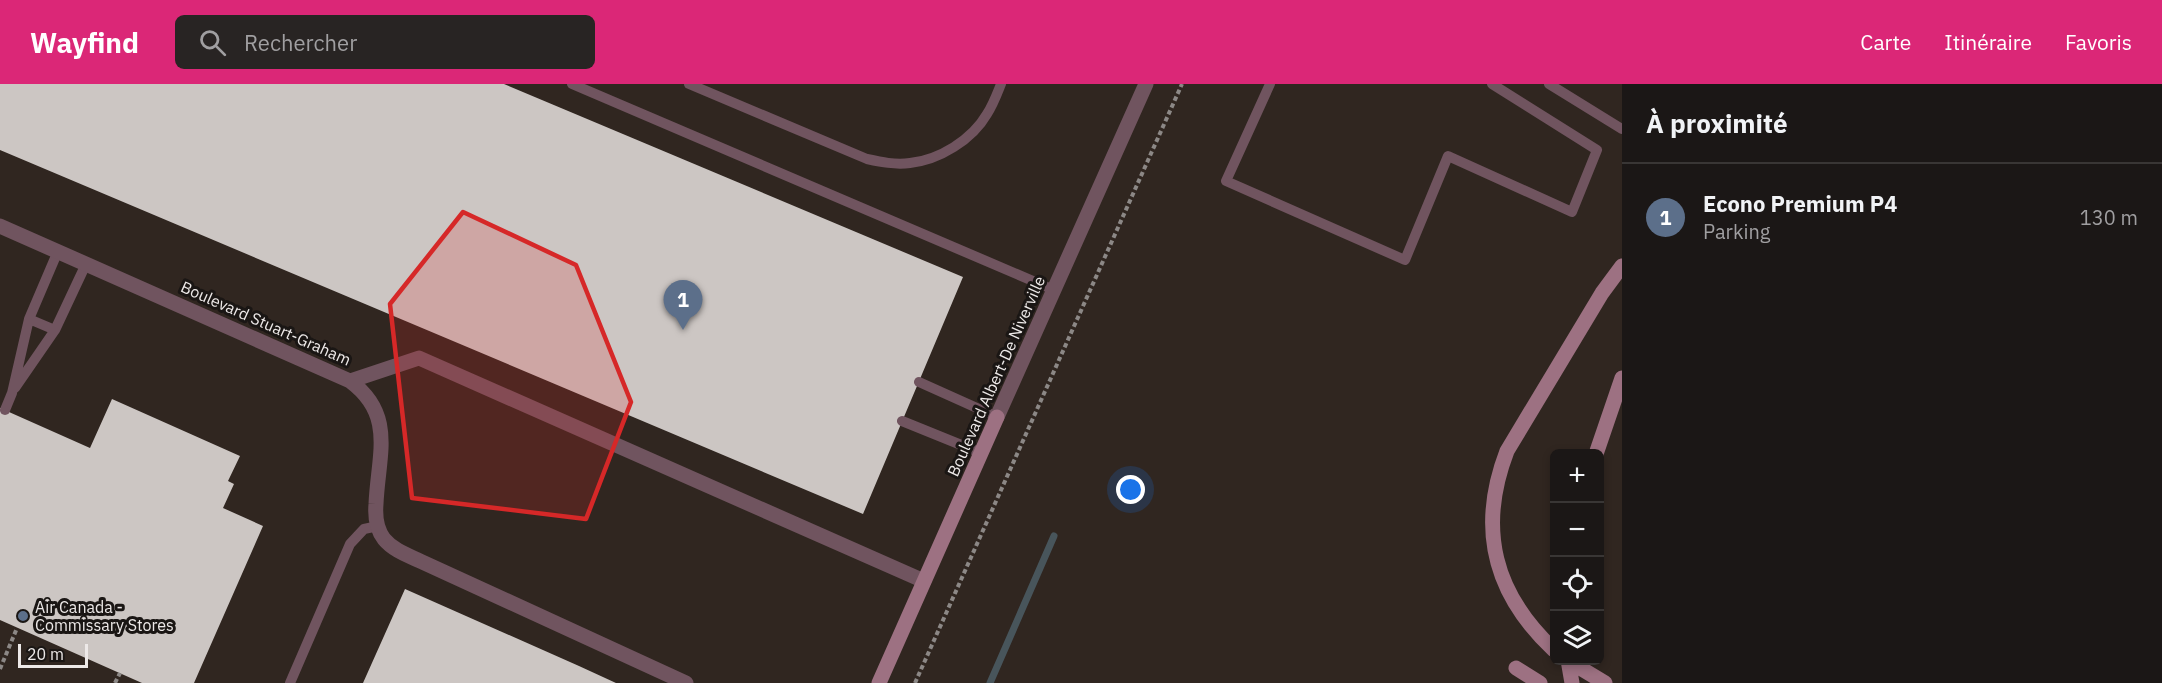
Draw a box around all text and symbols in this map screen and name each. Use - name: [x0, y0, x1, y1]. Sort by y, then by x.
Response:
- search box: [175, 15, 595, 69]
- text: Wayfind: [30, 24, 139, 61]
- icon: search: [196, 26, 229, 59]
- text: Rechercher: [244, 28, 357, 57]
- text: Carte: [1860, 28, 1911, 56]
- text: Itinéraire: [1944, 28, 2032, 56]
- text: Favoris: [2065, 28, 2132, 56]
- text: À proximité: [1646, 106, 1788, 140]
- text: Econo Premium P4: [1703, 189, 1897, 218]
- text: 1: [1660, 204, 1672, 231]
- text: 130 m: [2080, 204, 2138, 231]
- text: Parking: [1703, 218, 1770, 245]
- street label: Boulevard Albert-De Niverville: [943, 272, 1049, 479]
- street label: Boulevard Stuart-Graham: [178, 276, 354, 370]
- pin: 1: [664, 280, 702, 330]
- map controls: [1550, 449, 1604, 665]
- button: +: [1550, 449, 1604, 503]
- your location: [1116, 475, 1145, 504]
- button: −: [1550, 503, 1604, 557]
- button: locate: [1550, 557, 1604, 611]
- place label: Air Canada - Commissary Stores: [35, 597, 174, 635]
- marker: Air Canada - Commissary Stores: [16, 609, 30, 623]
- button: layers: [1550, 611, 1604, 665]
- scale bar: [18, 641, 88, 668]
- text: 20 m: [27, 644, 64, 664]

